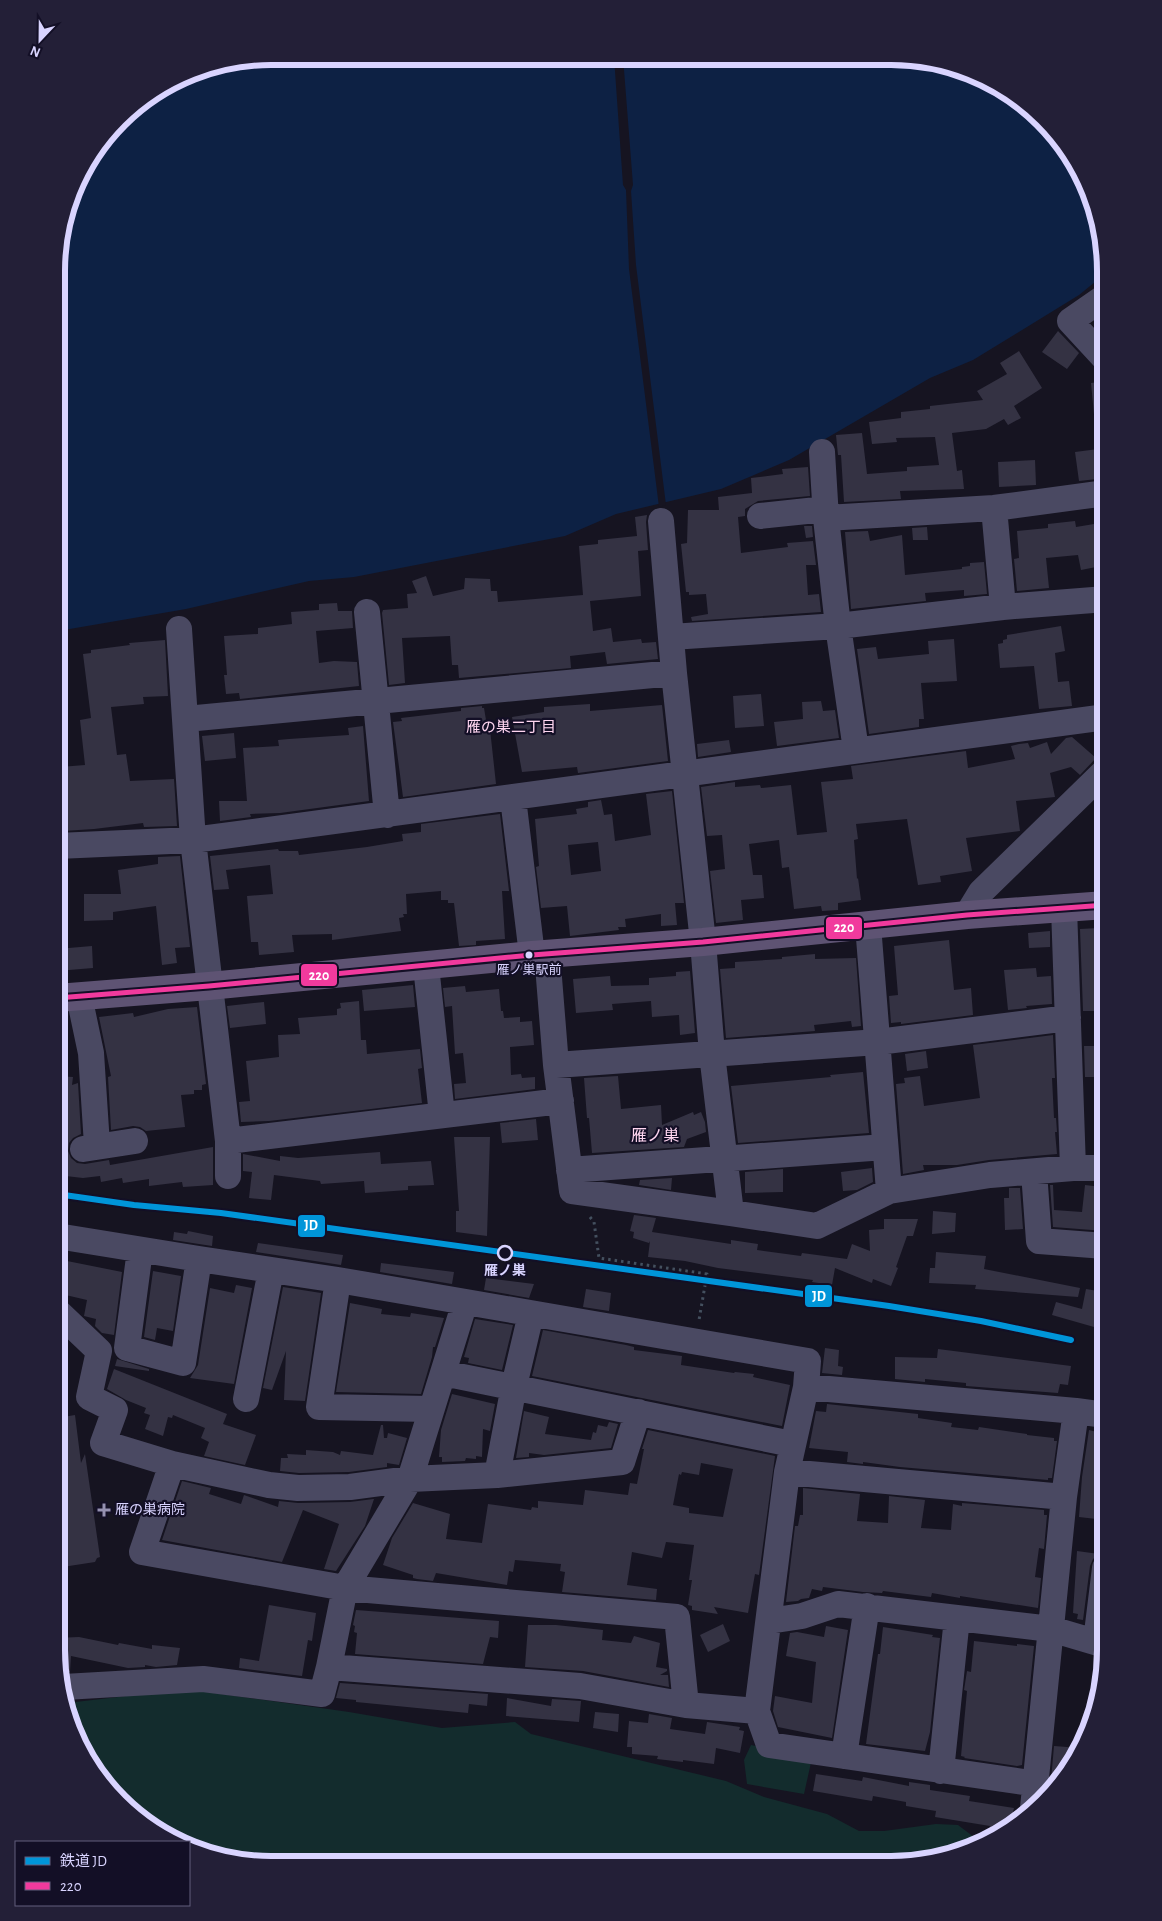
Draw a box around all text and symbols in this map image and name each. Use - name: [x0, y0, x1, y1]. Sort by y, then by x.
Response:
- north arrow: [15, 15, 65, 65]
- text: N: [28, 43, 43, 59]
- district label: 雁の巣二丁目: [466, 719, 556, 735]
- line badge: 220: [825, 916, 863, 940]
- text: 220: [834, 921, 854, 935]
- marker: 雁ノ巣駅前: [524, 950, 534, 960]
- place label: 雁ノ巣駅前: [496, 962, 562, 977]
- line badge: 220: [300, 963, 338, 987]
- text: 220: [309, 969, 329, 983]
- district label: 雁ノ巣: [631, 1127, 679, 1144]
- line badge: JD: [297, 1214, 326, 1238]
- text: JD: [304, 1219, 318, 1233]
- marker: 雁ノ巣: [497, 1245, 513, 1261]
- place label: 雁ノ巣: [484, 1263, 526, 1278]
- line badge: JD: [804, 1284, 833, 1308]
- text: JD: [812, 1290, 826, 1304]
- place label: 雁の巣病院: [115, 1502, 185, 1517]
- marker: 雁の巣病院: [97, 1503, 111, 1517]
- legend: [15, 1841, 190, 1906]
- text: 鉄道 JD: [60, 1853, 107, 1869]
- text: 220: [60, 1879, 82, 1894]

